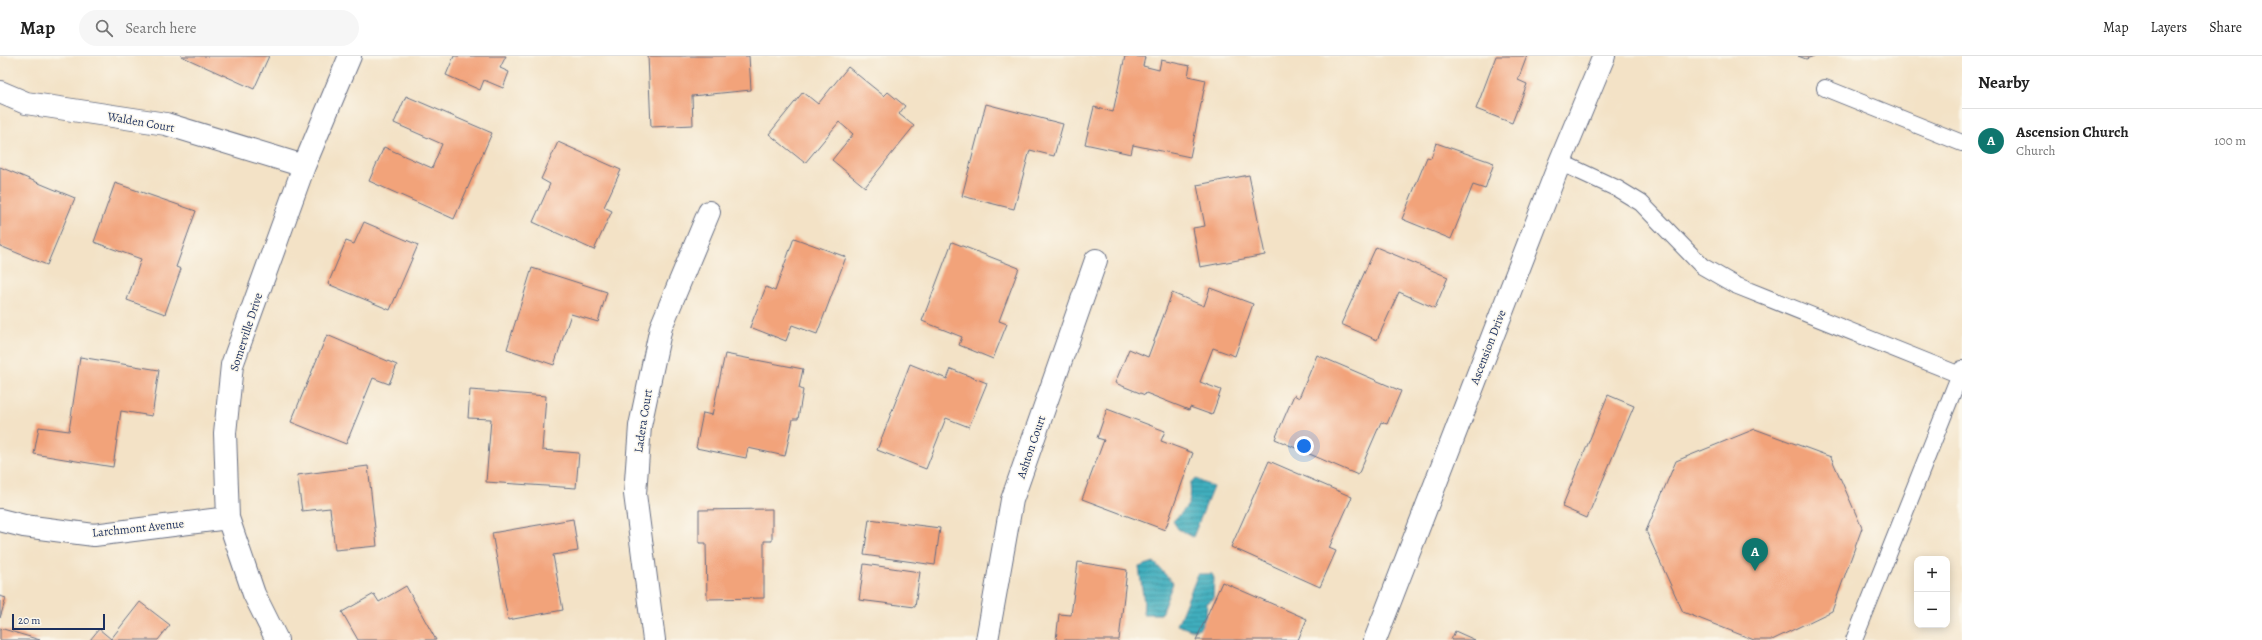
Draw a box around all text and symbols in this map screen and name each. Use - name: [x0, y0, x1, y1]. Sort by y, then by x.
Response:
- search box: [79, 10, 359, 46]
- text: Map: [20, 15, 55, 41]
- icon: search: [93, 17, 115, 39]
- text: Search here: [125, 18, 197, 38]
- text: Map: [2103, 18, 2129, 37]
- text: Layers: [2151, 18, 2187, 37]
- text: Share: [2209, 18, 2242, 37]
- text: Nearby: [1978, 71, 2029, 94]
- street label: Walden Court: [105, 108, 176, 136]
- text: Ascension Church: [2016, 122, 2129, 142]
- text: A: [1987, 132, 1995, 149]
- text: 100 m: [2214, 132, 2246, 149]
- text: Church: [2016, 142, 2055, 159]
- street label: Somerville Drive: [226, 291, 266, 373]
- street label: Ascension Drive: [1466, 307, 1510, 388]
- street label: Ladera Court: [630, 388, 656, 454]
- street label: Ashton Court: [1012, 413, 1049, 481]
- your location: [1294, 436, 1314, 456]
- street label: Larchmont Avenue: [91, 515, 185, 541]
- pin: A: [1742, 538, 1768, 571]
- map controls: [1914, 556, 1950, 628]
- button: +: [1914, 556, 1950, 592]
- button: −: [1914, 592, 1950, 628]
- scale bar: [12, 612, 105, 631]
- text: 20 m: [18, 613, 40, 628]

